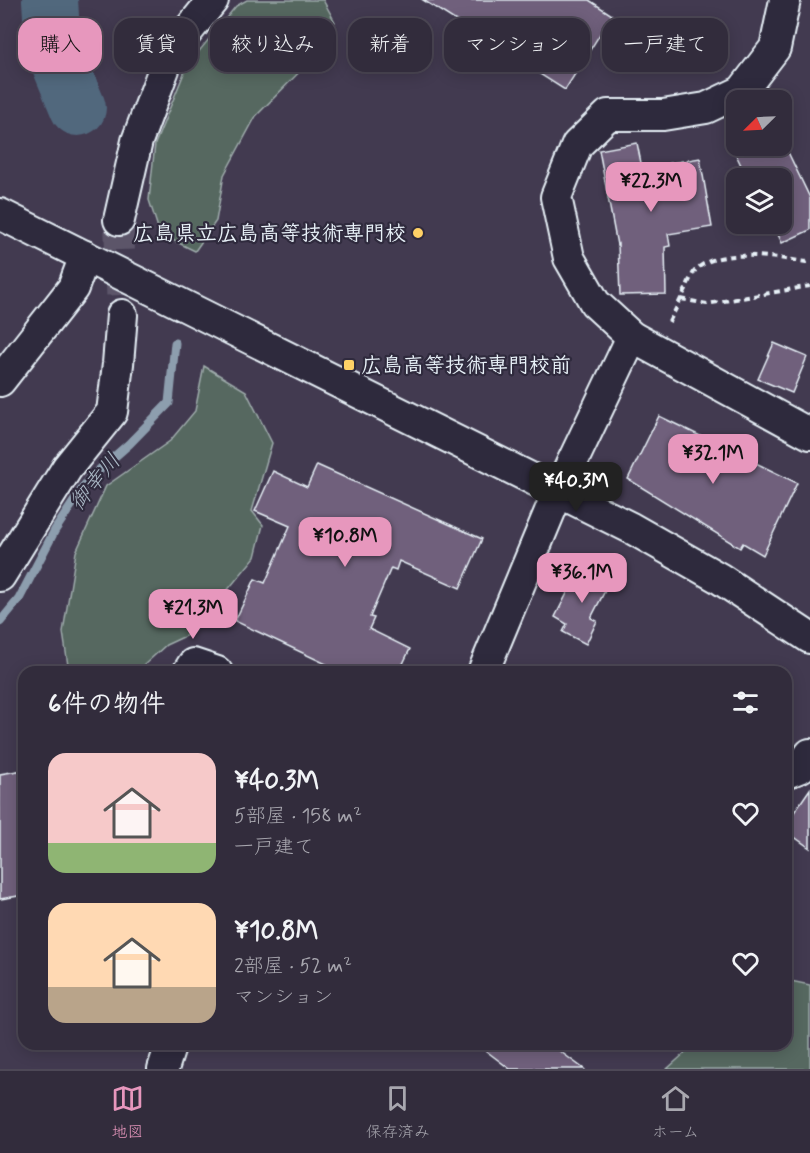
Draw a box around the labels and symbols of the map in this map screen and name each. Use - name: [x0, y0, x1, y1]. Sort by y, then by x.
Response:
- north arrow: [726, 90, 792, 156]
- pin: ¥22.3M: [602, 162, 700, 213]
- place label: 広島県立広島高等技術専門校: [133, 220, 406, 248]
- marker: 広島県立広島高等技術専門校: [411, 226, 425, 240]
- place label: 広島高等技術専門校前: [361, 352, 571, 380]
- marker: 広島高等技術専門校前: [342, 358, 356, 372]
- pin: ¥32.1M: [664, 434, 762, 485]
- water label: 御幸川: [64, 448, 127, 517]
- pin: ¥40.3M: [527, 462, 625, 513]
- pin: ¥10.8M: [296, 517, 394, 568]
- pin: ¥36.1M: [533, 553, 631, 604]
- pin: ¥21.3M: [144, 589, 242, 640]

